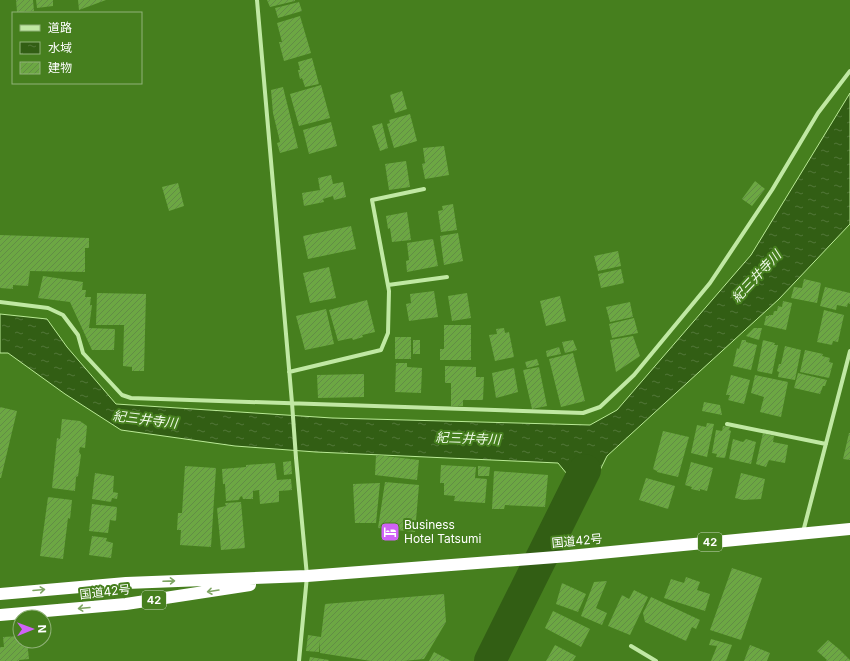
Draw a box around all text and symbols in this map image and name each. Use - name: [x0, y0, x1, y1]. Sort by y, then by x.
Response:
- legend: [12, 12, 142, 84]
- text: 道路: [48, 20, 72, 35]
- text: 水域: [48, 40, 72, 55]
- text: 建物: [48, 60, 72, 75]
- water label: 紀三井寺川: [728, 245, 785, 305]
- water label: 紀三井寺川: [112, 407, 180, 431]
- water label: 紀三井寺川: [435, 429, 503, 447]
- place label: Business Hotel Tatsumi: [404, 517, 482, 546]
- hotel icon: Business Hotel Tatsumi: [379, 521, 401, 543]
- street label: 国道42号: [551, 531, 603, 550]
- road number: 42: [698, 533, 722, 551]
- one-way arrow: [162, 578, 175, 585]
- street label: 国道42号: [79, 581, 131, 602]
- one-way arrow: [32, 587, 45, 594]
- one-way arrow: [207, 587, 220, 595]
- road number: 42: [142, 591, 166, 609]
- one-way arrow: [78, 604, 91, 612]
- north arrow: [12, 609, 52, 649]
- text: N: [35, 625, 49, 633]

